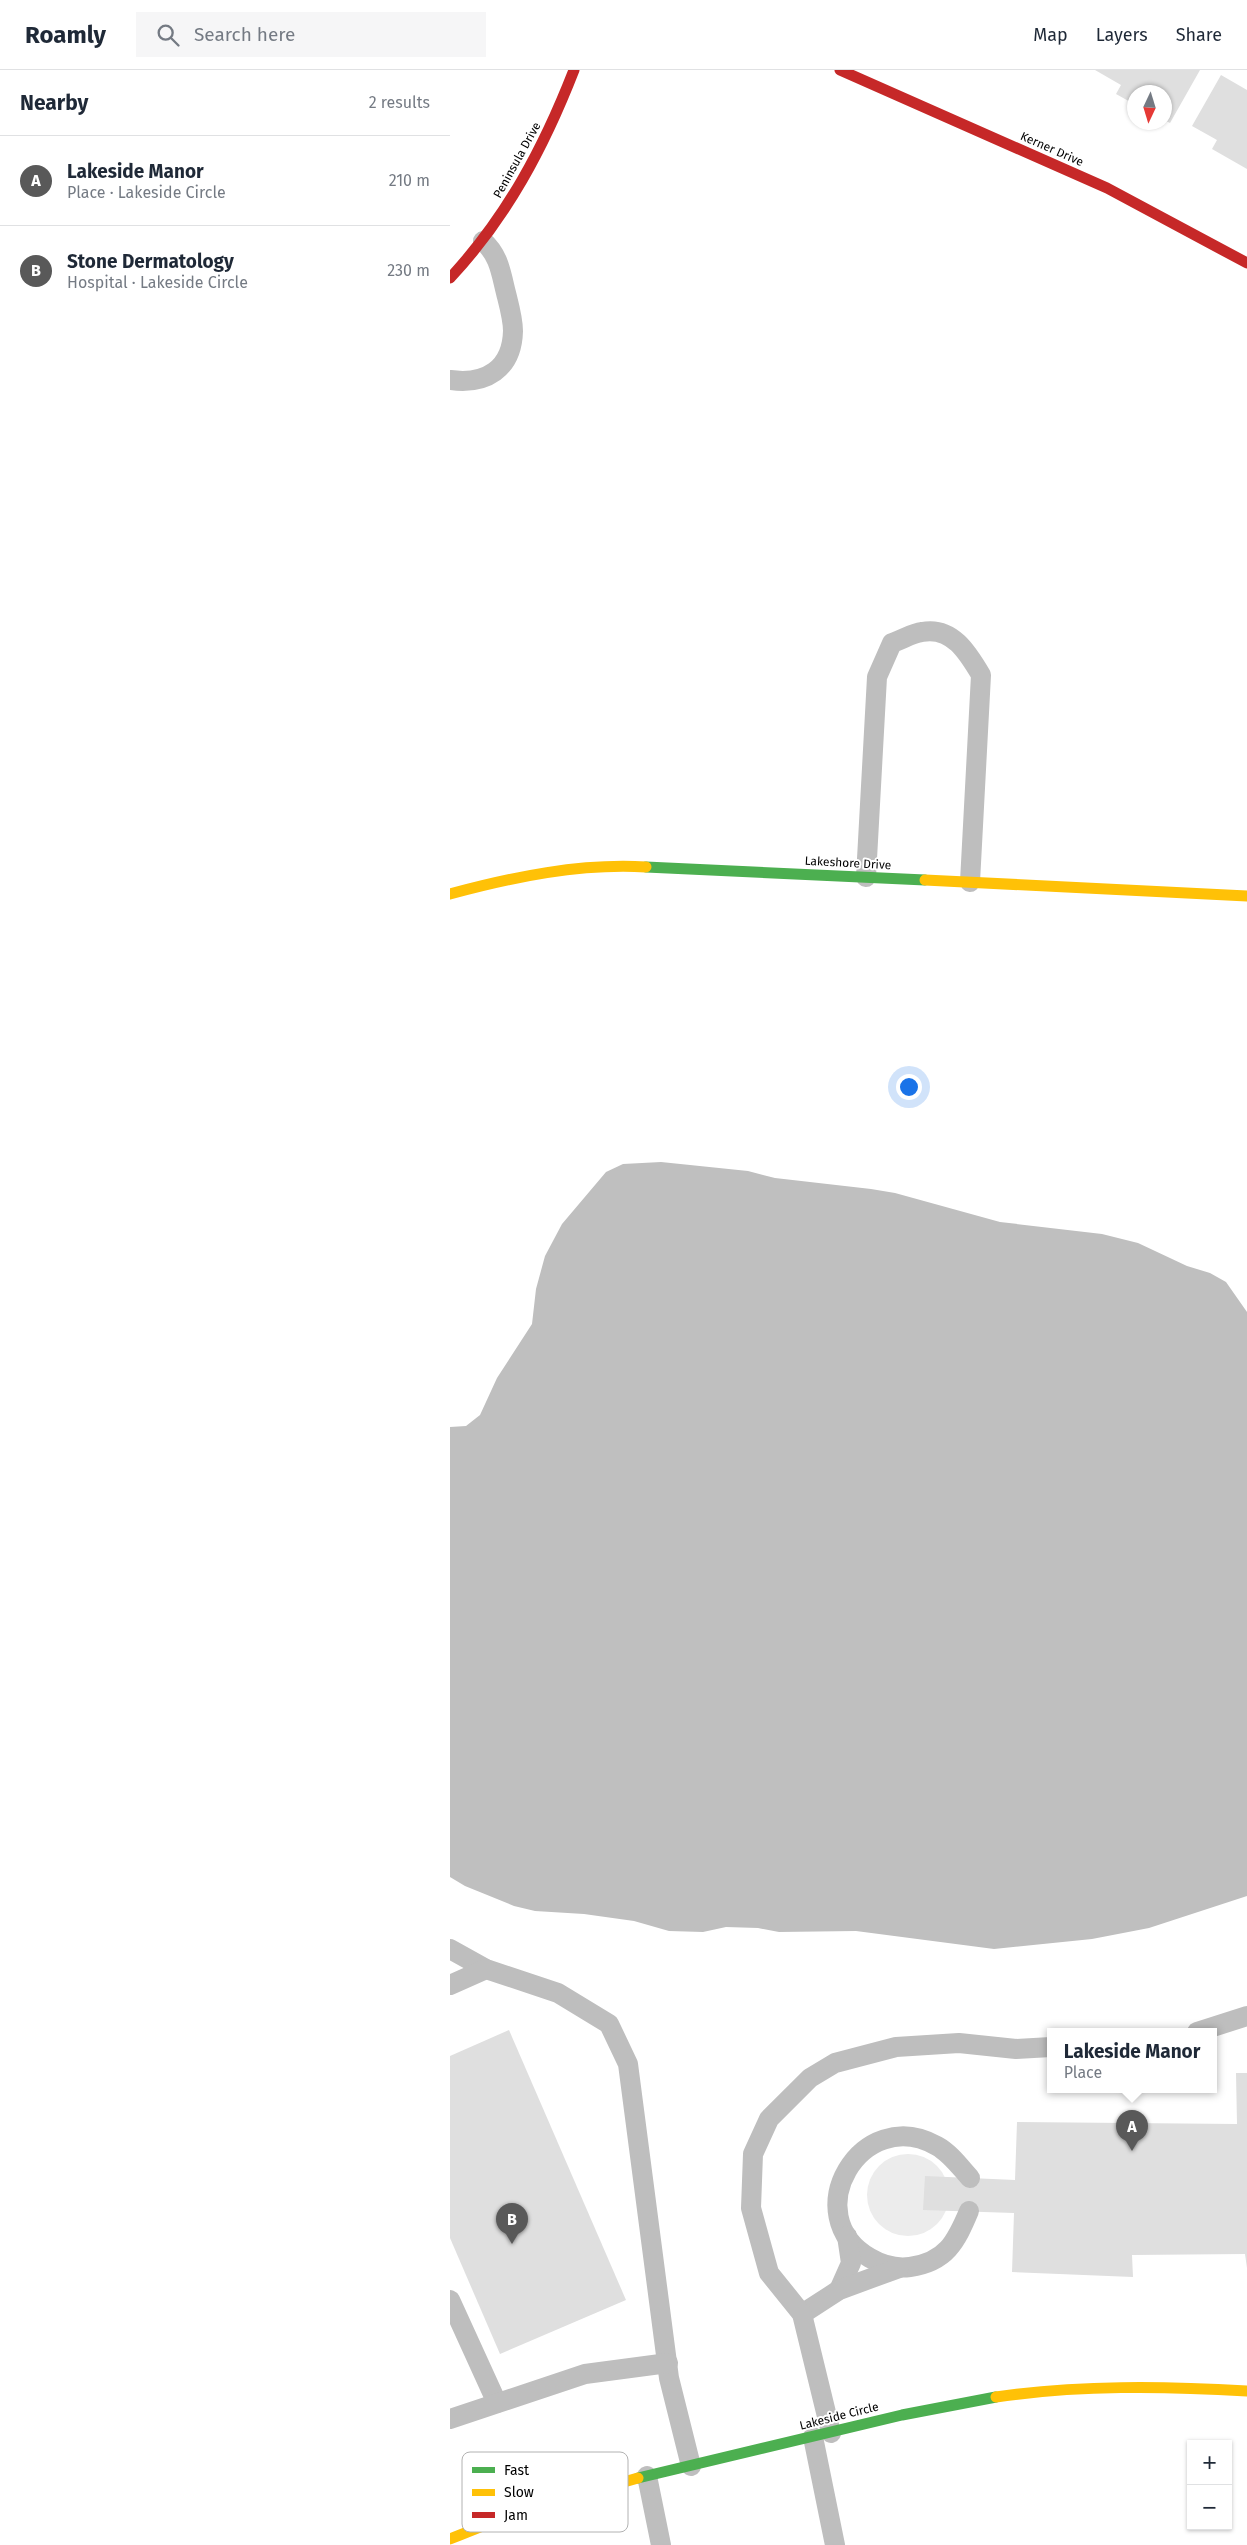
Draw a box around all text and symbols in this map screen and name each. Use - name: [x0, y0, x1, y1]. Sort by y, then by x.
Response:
- search box: [136, 12, 486, 57]
- text: Roamly: [25, 21, 106, 49]
- icon: search: [154, 21, 182, 49]
- text: Search here: [194, 23, 295, 46]
- text: Map: [1033, 24, 1068, 46]
- text: Layers: [1096, 24, 1148, 46]
- text: Share: [1176, 24, 1222, 46]
- north arrow: [1127, 85, 1172, 130]
- text: Nearby: [20, 90, 88, 116]
- text: 2 results: [369, 93, 430, 112]
- street label: Peninsula Drive: [490, 120, 544, 200]
- street label: Kerner Drive: [1018, 129, 1086, 169]
- text: Lakeside Manor: [67, 160, 204, 183]
- text: A: [31, 171, 41, 190]
- text: 210 m: [389, 171, 430, 190]
- text: Place · Lakeside Circle: [67, 183, 226, 202]
- text: Stone Dermatology: [67, 250, 234, 273]
- text: B: [31, 261, 41, 280]
- text: 230 m: [387, 261, 430, 280]
- text: Hospital · Lakeside Circle: [67, 273, 248, 292]
- street label: Lakeshore Drive: [804, 854, 892, 872]
- your location: [896, 1074, 922, 1100]
- popup: [1047, 2028, 1217, 2093]
- text: Lakeside Manor: [1064, 2040, 1200, 2063]
- text: Place: [1064, 2063, 1102, 2082]
- pin: A: [1116, 2110, 1148, 2151]
- pin: B: [496, 2203, 528, 2244]
- street label: Lakeside Circle: [798, 2399, 880, 2433]
- map controls: [1187, 2440, 1232, 2530]
- button: +: [1187, 2440, 1232, 2485]
- legend: [462, 2452, 628, 2532]
- text: Fast: [504, 2462, 530, 2479]
- text: Slow: [504, 2484, 534, 2501]
- button: −: [1187, 2485, 1232, 2530]
- text: Jam: [504, 2507, 528, 2524]

